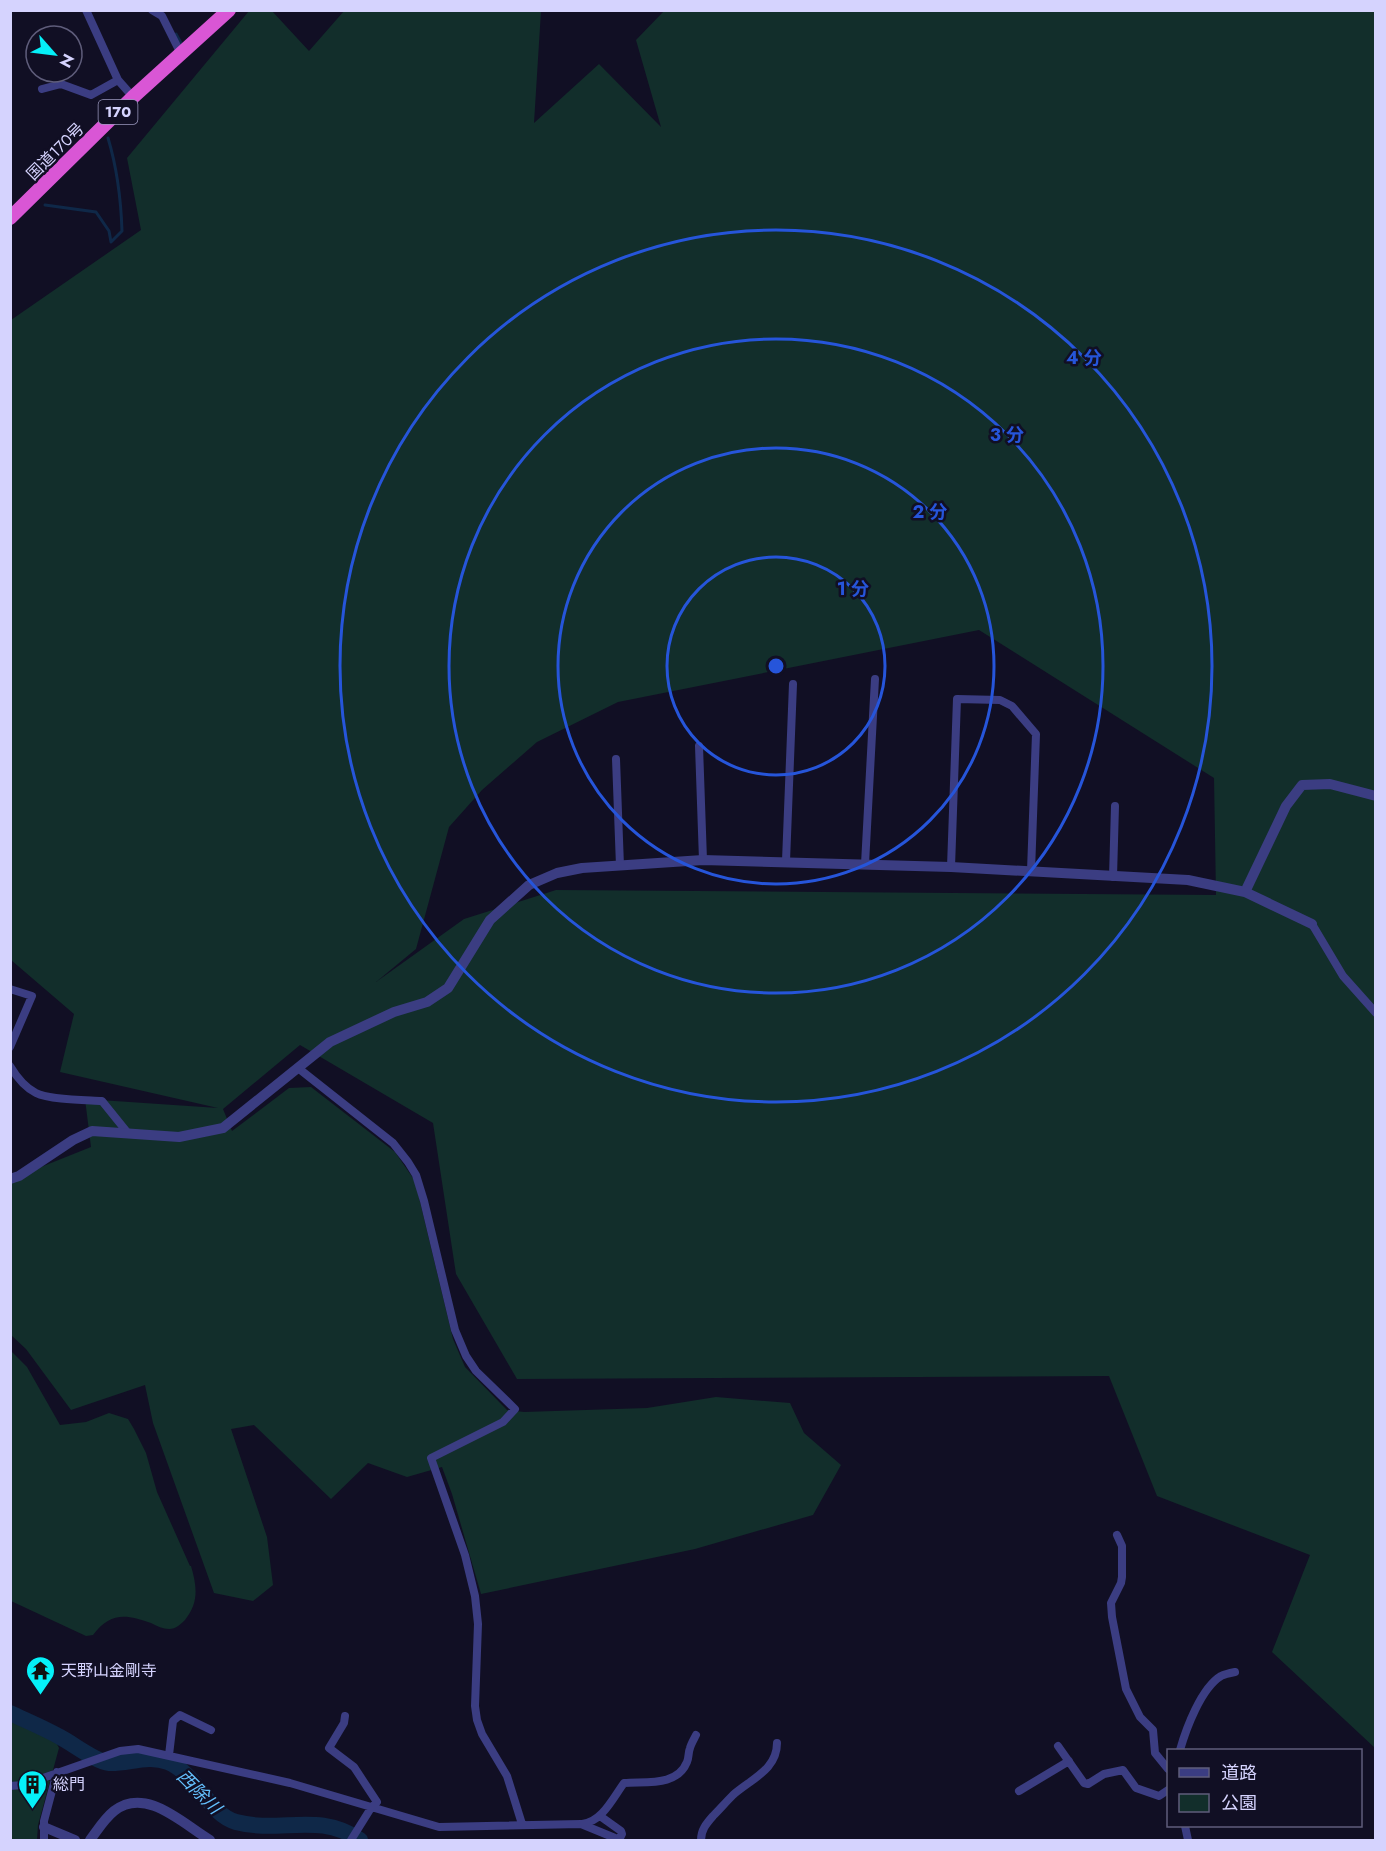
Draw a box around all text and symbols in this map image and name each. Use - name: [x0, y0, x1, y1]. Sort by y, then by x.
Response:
- north arrow: [24, 24, 84, 84]
- text: N: [54, 50, 80, 72]
- road number: 170: [98, 100, 138, 124]
- street label: 国道170号: [21, 117, 89, 185]
- text: 4 分: [1066, 345, 1102, 371]
- text: 3 分: [990, 422, 1024, 448]
- text: 2 分: [912, 499, 948, 525]
- text: 1 分: [837, 576, 869, 602]
- centre of rings: [766, 656, 786, 676]
- temple icon: 天野山金剛寺: [24, 1654, 56, 1696]
- place label: 天野山金剛寺: [61, 1659, 157, 1682]
- legend: [1167, 1749, 1362, 1827]
- text: 道路: [1221, 1760, 1257, 1786]
- water label: 西除川: [171, 1764, 229, 1822]
- building icon: 総門: [16, 1768, 48, 1810]
- place label: 総門: [53, 1773, 85, 1796]
- text: 公園: [1221, 1790, 1257, 1816]

